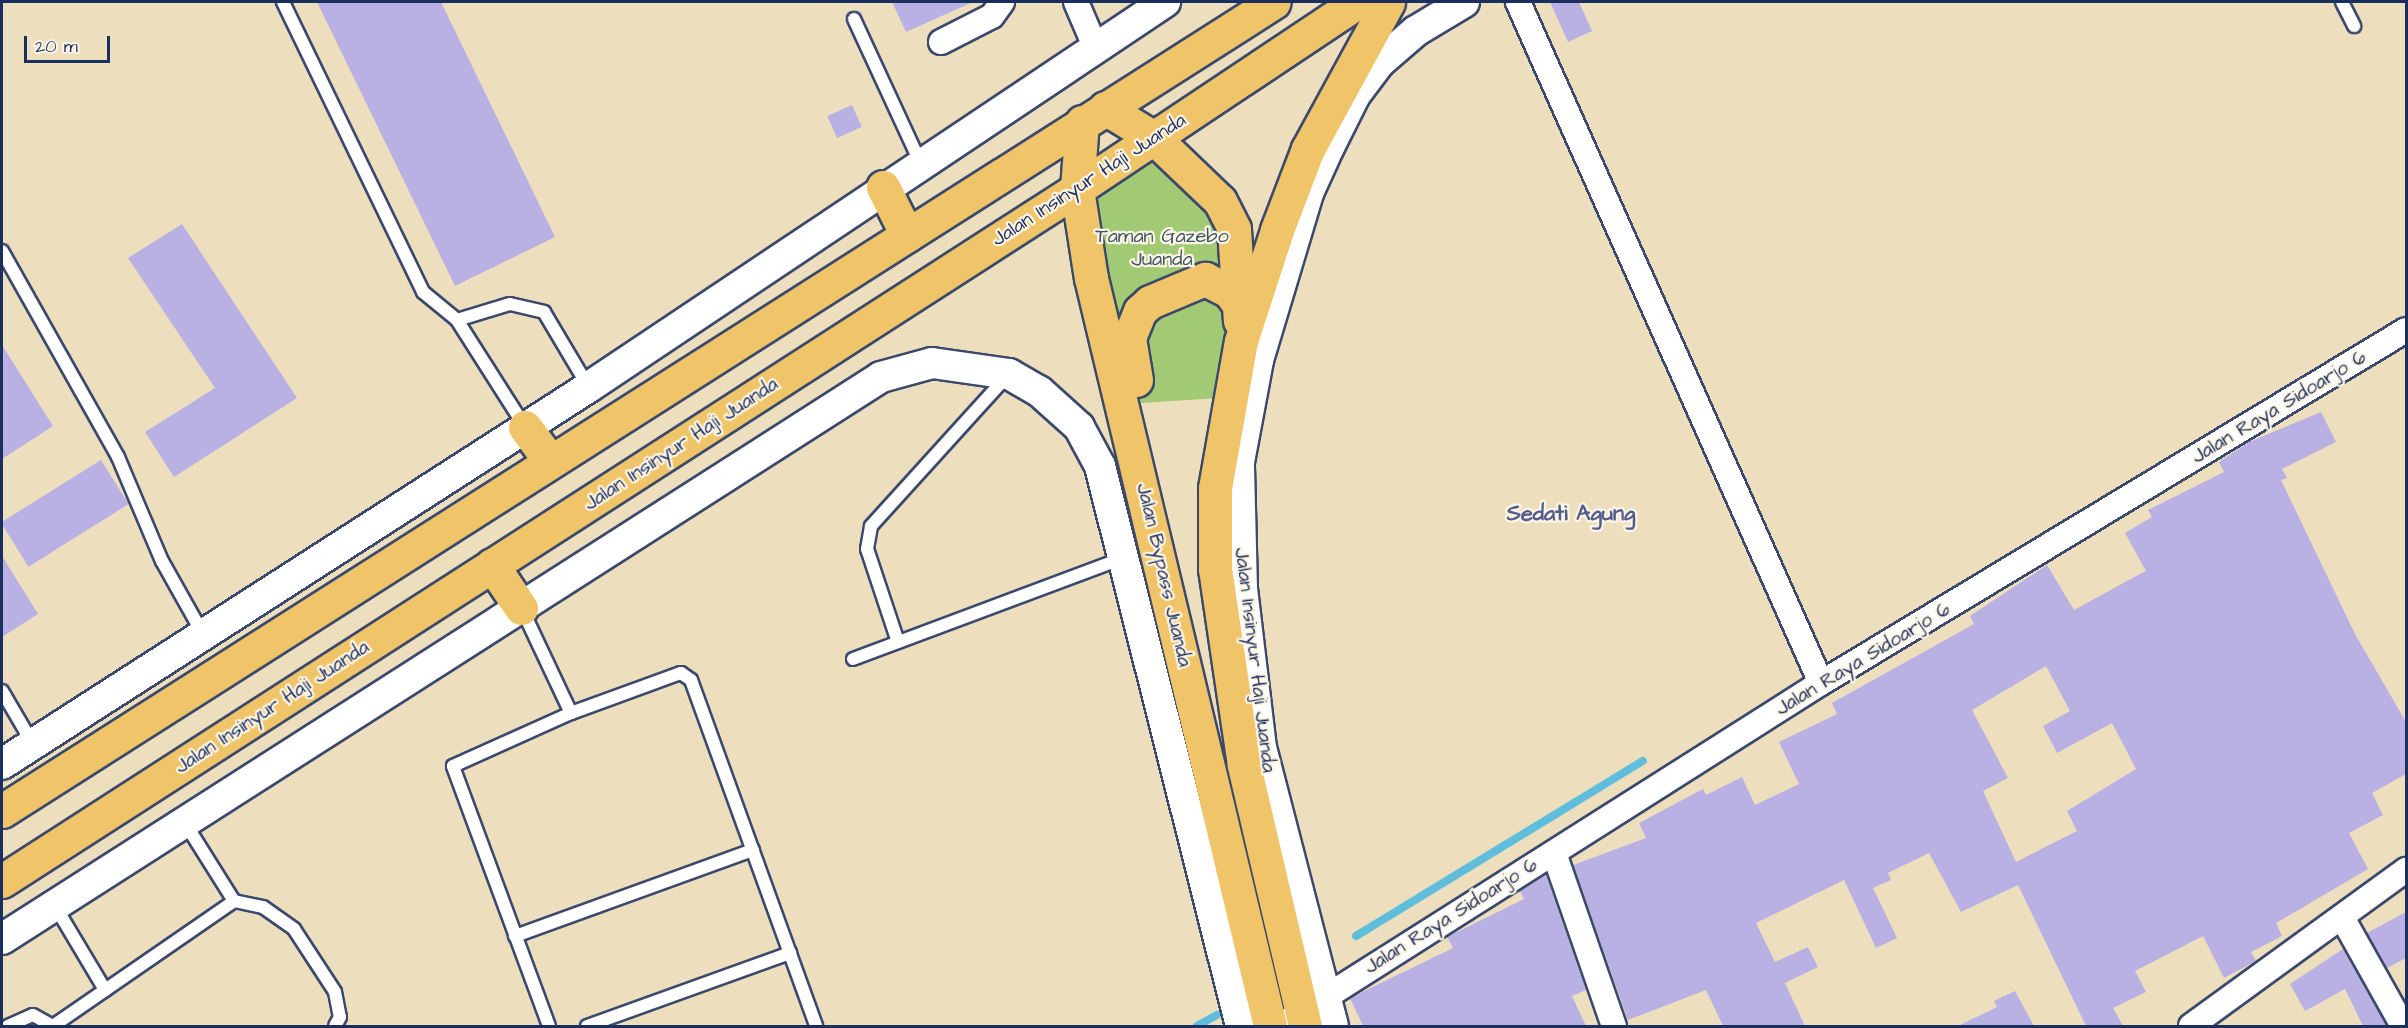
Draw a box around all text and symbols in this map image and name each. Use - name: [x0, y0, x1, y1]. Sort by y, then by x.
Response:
- scale bar: [27, 24, 112, 62]
- text: 20 m: [35, 34, 78, 59]
- street label: Jalan Insinyur Haji Juanda: [987, 108, 1191, 252]
- park label: Taman Gazebo Juanda: [1095, 224, 1229, 271]
- street label: Jalan Raya Sidoarjo 6: [2187, 345, 2371, 469]
- street label: Jalan Insinyur Haji Juanda: [579, 372, 783, 516]
- street label: Jalan Bypass Juanda: [1131, 481, 1197, 669]
- district label: Sedati Agung: [1507, 501, 1635, 527]
- street label: Jalan Insinyur Haji Juanda: [1229, 546, 1281, 774]
- street label: Jalan Raya Sidoarjo 6: [1771, 597, 1955, 721]
- street label: Jalan Insinyur Haji Juanda: [170, 635, 374, 779]
- street label: Jalan Raya Sidoarjo 6: [1360, 853, 1542, 979]

